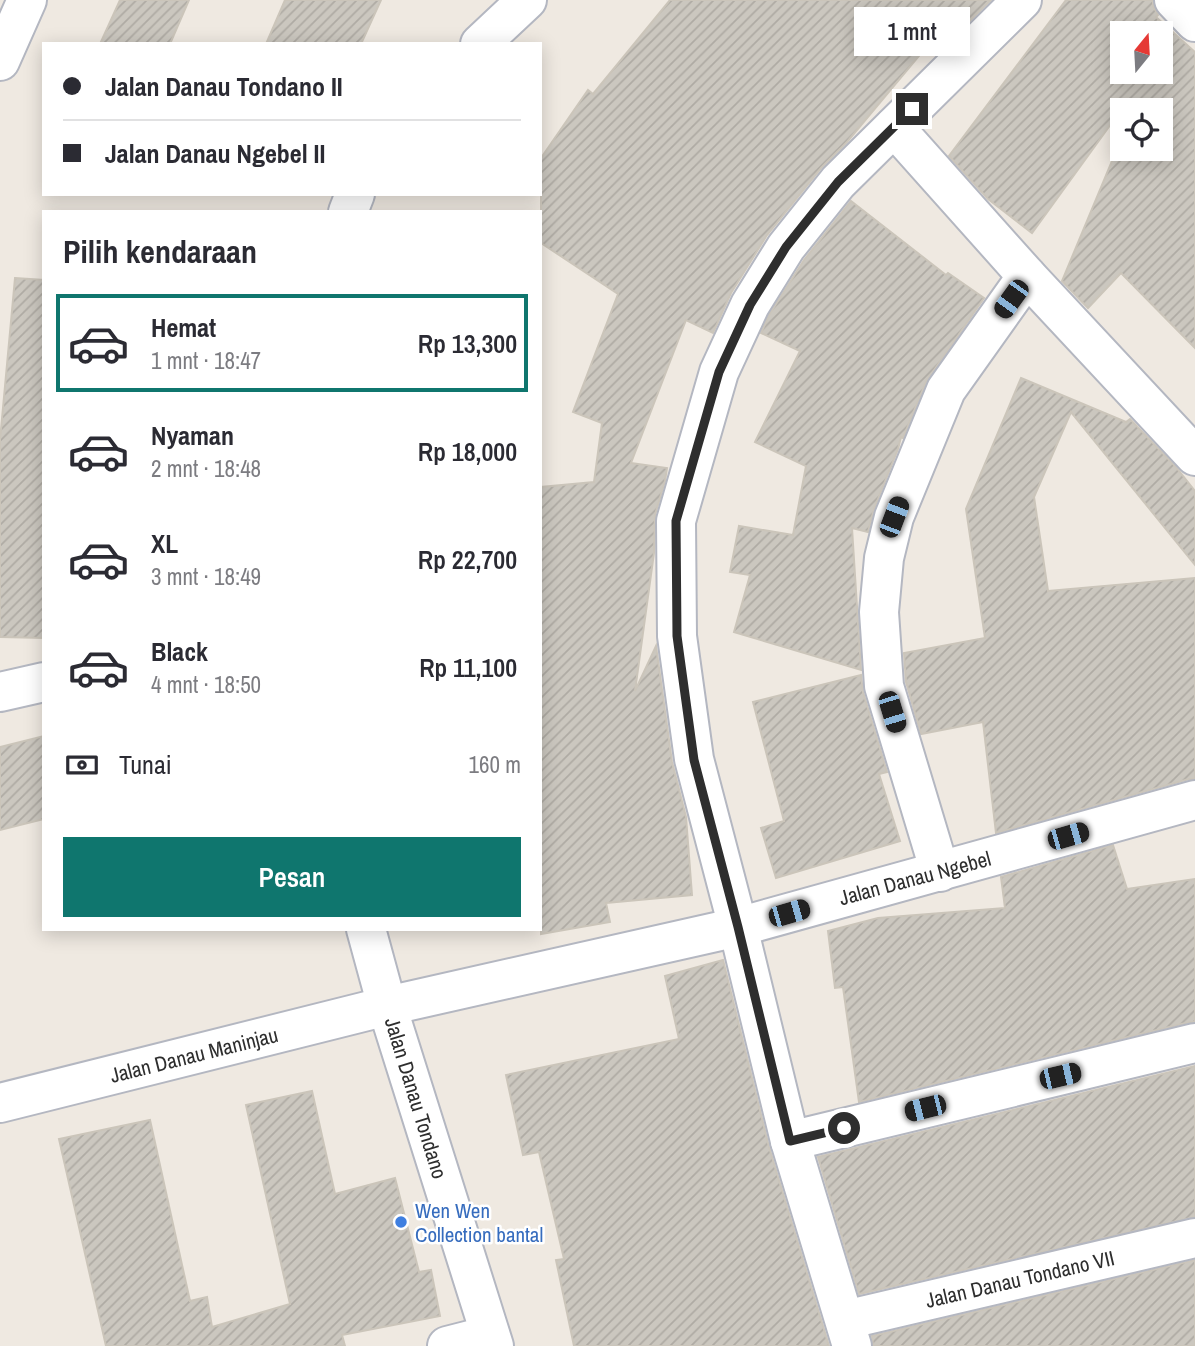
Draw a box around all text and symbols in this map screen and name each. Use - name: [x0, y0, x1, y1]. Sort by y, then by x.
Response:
- callout: 1 mnt: [854, 7, 970, 56]
- text: 1 mnt: [887, 16, 937, 47]
- north arrow: [1110, 21, 1172, 84]
- map controls: [1110, 21, 1173, 161]
- text: Jalan Danau Tondano II: [105, 69, 343, 104]
- route end: [896, 93, 928, 125]
- button: locate: [1110, 98, 1173, 161]
- text: Jalan Danau Ngebel II: [105, 136, 325, 171]
- text: Pilih kendaraan: [63, 230, 257, 273]
- car: [991, 276, 1032, 322]
- text: Hemat: [151, 310, 216, 345]
- icon: car: [67, 312, 130, 375]
- text: Rp 13,300: [418, 326, 517, 361]
- text: 1 mnt · 18:47: [151, 345, 261, 376]
- text: Nyaman: [151, 418, 234, 453]
- icon: car: [67, 420, 130, 483]
- text: Rp 18,000: [418, 434, 517, 469]
- text: 2 mnt · 18:48: [151, 453, 261, 484]
- car: [877, 494, 912, 540]
- text: XL: [151, 526, 178, 561]
- icon: car: [67, 528, 130, 591]
- text: Rp 22,700: [418, 542, 517, 577]
- text: 3 mnt · 18:49: [151, 561, 261, 592]
- text: Black: [151, 634, 208, 669]
- icon: car: [67, 636, 130, 699]
- text: Rp 11,100: [419, 650, 517, 685]
- text: 4 mnt · 18:50: [151, 669, 261, 700]
- car: [876, 689, 909, 735]
- icon: cash: [63, 746, 101, 784]
- text: Tunai: [119, 747, 172, 782]
- text: 160 m: [469, 749, 521, 780]
- car: [1045, 820, 1092, 852]
- button: Pesan: [63, 837, 521, 917]
- street label: Jalan Danau Ngebel: [836, 844, 994, 912]
- car: [766, 897, 813, 929]
- street label: Jalan Danau Tondano: [378, 1014, 454, 1182]
- street label: Jalan Danau Maninjau: [107, 1020, 281, 1090]
- car: [1038, 1061, 1083, 1091]
- car: [903, 1093, 948, 1123]
- route start: [828, 1112, 860, 1144]
- place label: Wen Wen Collection bantal: [415, 1196, 543, 1249]
- marker: Wen Wen Collection bantal: [393, 1214, 409, 1230]
- street label: Jalan Danau Tondano VII: [923, 1243, 1117, 1315]

